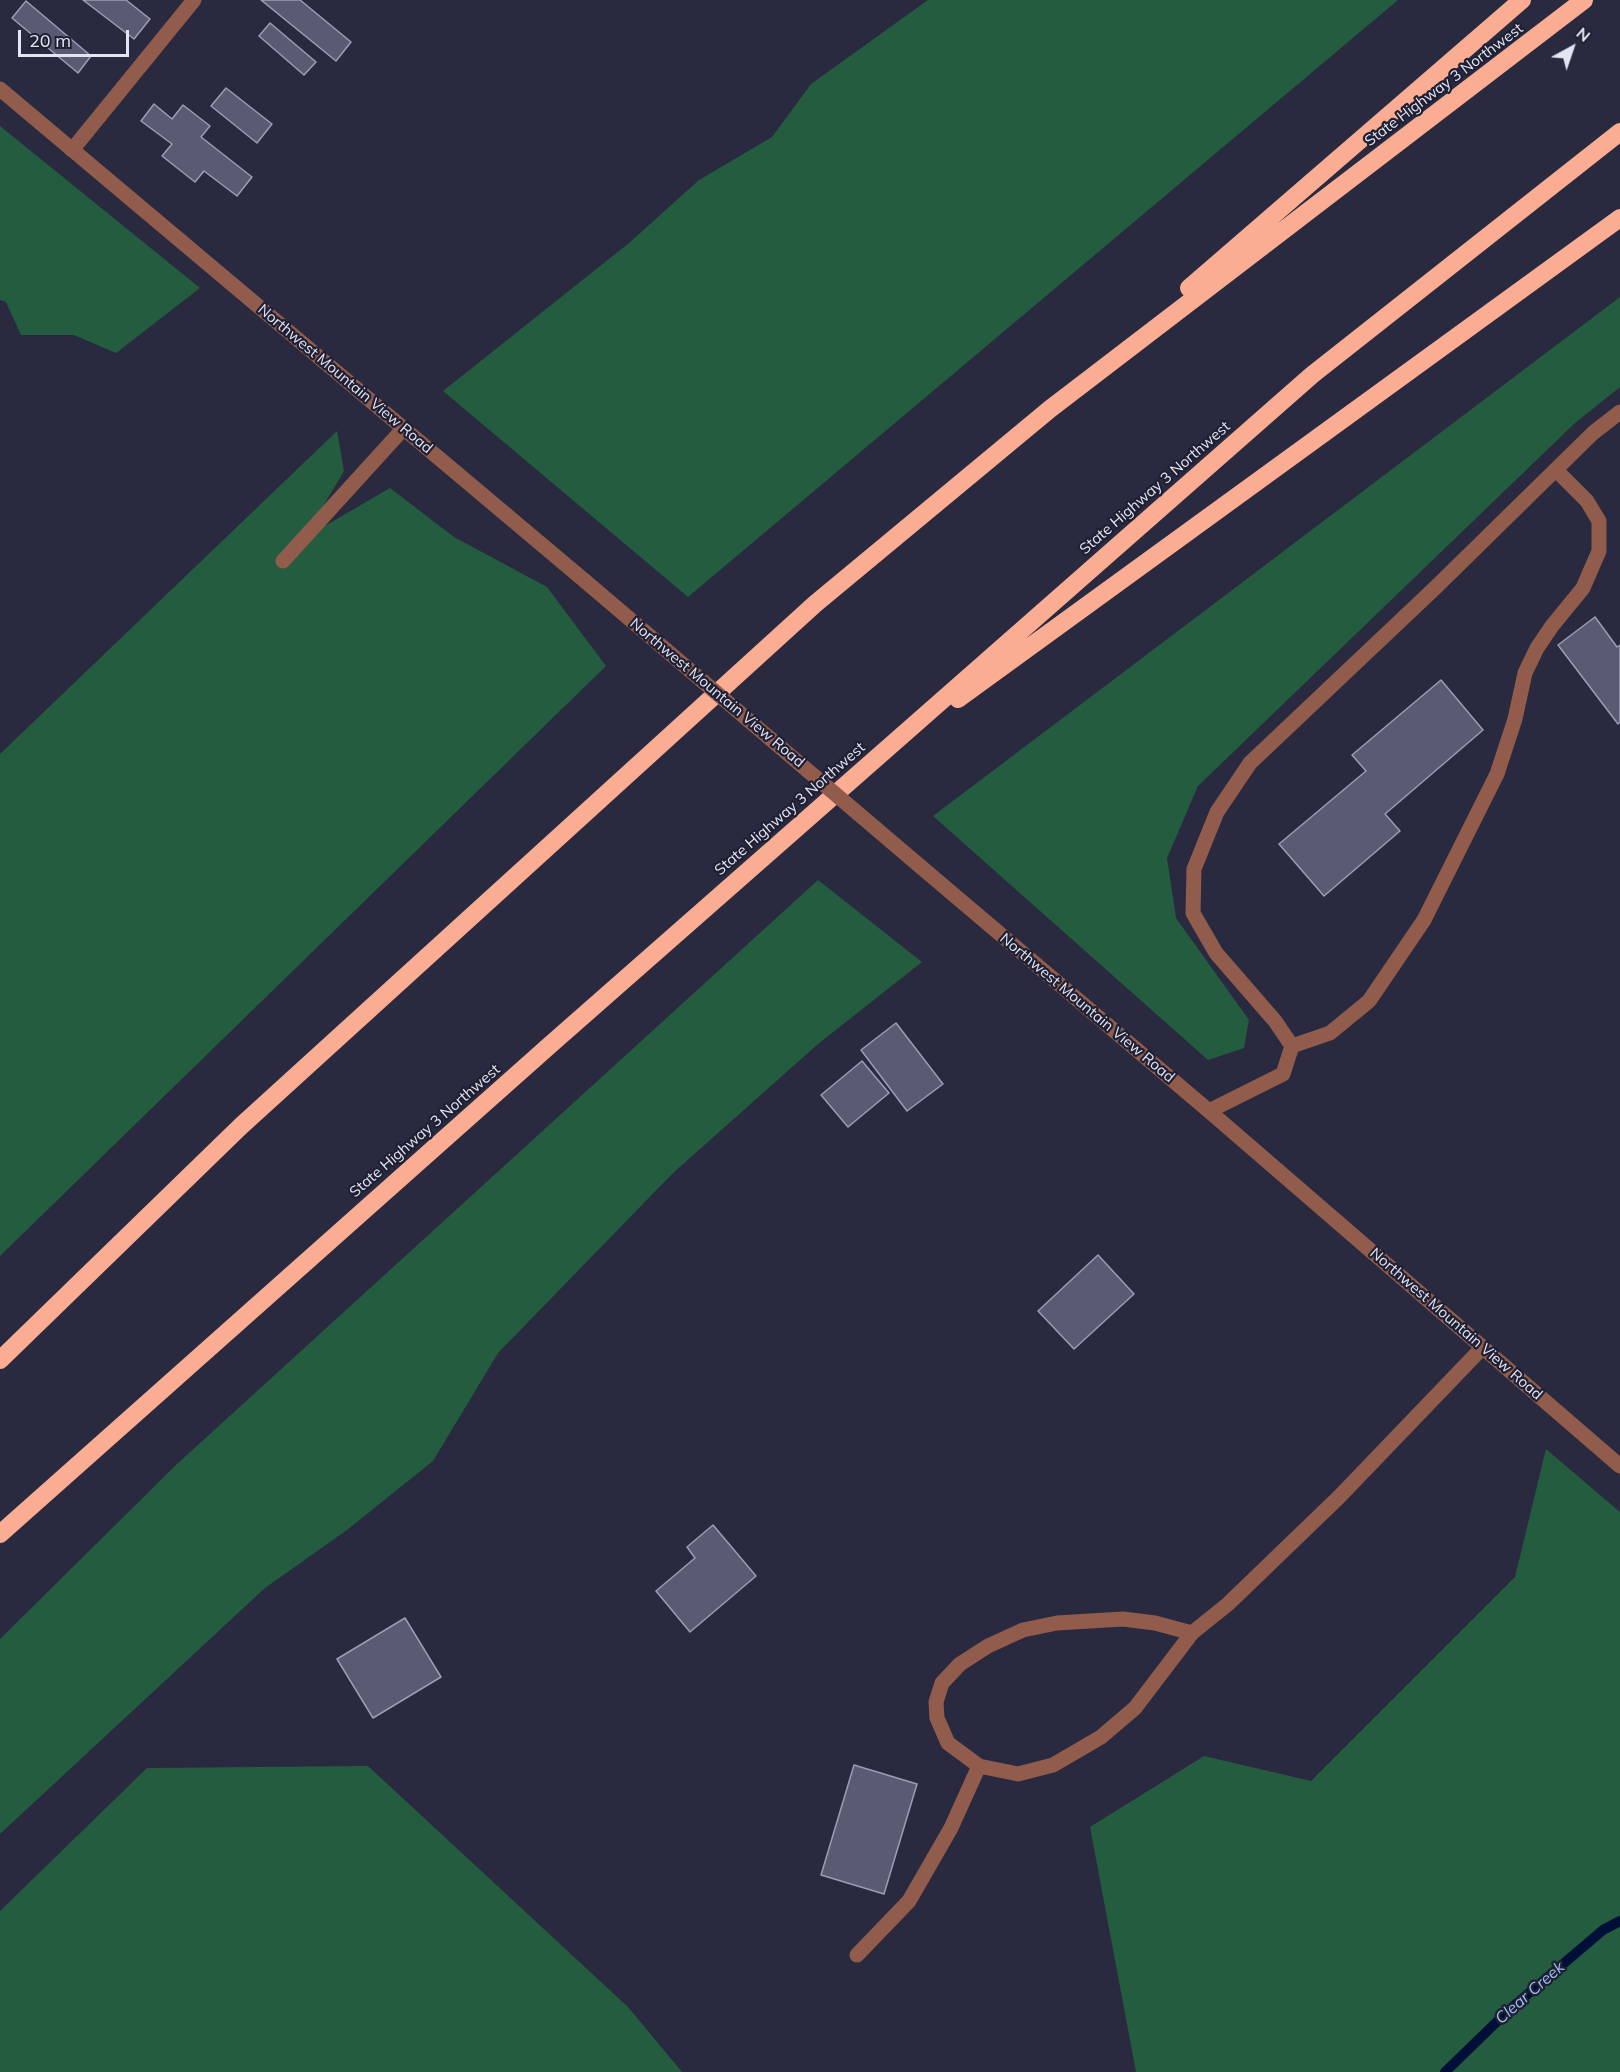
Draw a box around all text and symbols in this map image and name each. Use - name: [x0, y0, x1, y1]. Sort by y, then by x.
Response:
- scale bar: [21, 18, 132, 56]
- north arrow: [1542, 18, 1602, 78]
- street label: State Highway 3 Northwest: [1361, 20, 1527, 150]
- text: N: [1573, 23, 1595, 46]
- text: 20 m: [29, 29, 71, 52]
- street label: Northwest Mountain View Road: [254, 301, 436, 457]
- street label: State Highway 3 Northwest: [1076, 418, 1234, 558]
- street label: Northwest Mountain View Road: [626, 615, 808, 771]
- street label: State Highway 3 Northwest: [711, 739, 869, 879]
- street label: Northwest Mountain View Road: [996, 930, 1178, 1086]
- street label: State Highway 3 Northwest: [346, 1061, 504, 1201]
- street label: Northwest Mountain View Road: [1366, 1244, 1546, 1404]
- water label: Clear Creek: [1491, 1958, 1569, 2028]

